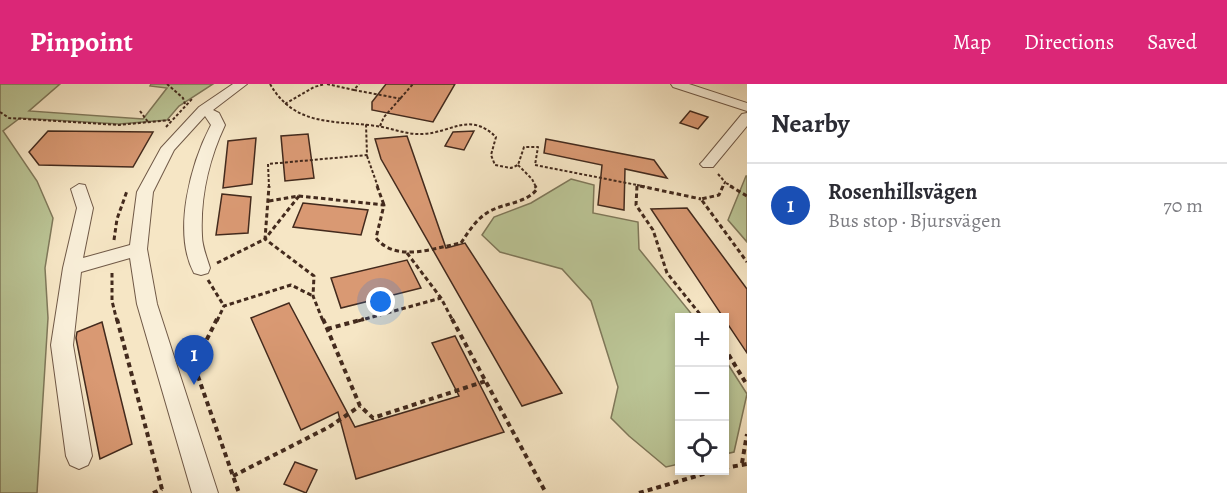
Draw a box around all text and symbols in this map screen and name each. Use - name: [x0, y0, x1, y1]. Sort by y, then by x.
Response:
- text: Pinpoint: [30, 23, 133, 61]
- text: Map: [953, 28, 991, 56]
- text: Directions: [1024, 28, 1114, 56]
- text: Saved: [1147, 28, 1197, 56]
- text: Nearby: [771, 106, 850, 141]
- text: Rosenhillsvägen: [828, 177, 977, 207]
- text: 1: [787, 192, 794, 219]
- text: 70 m: [1163, 192, 1203, 219]
- text: Bus stop · Bjursvägen: [828, 207, 1001, 234]
- your location: [366, 287, 395, 316]
- map controls: [675, 313, 729, 475]
- button: +: [675, 313, 729, 367]
- pin: 1: [174, 336, 214, 385]
- button: −: [675, 367, 729, 421]
- button: locate: [675, 421, 729, 475]

